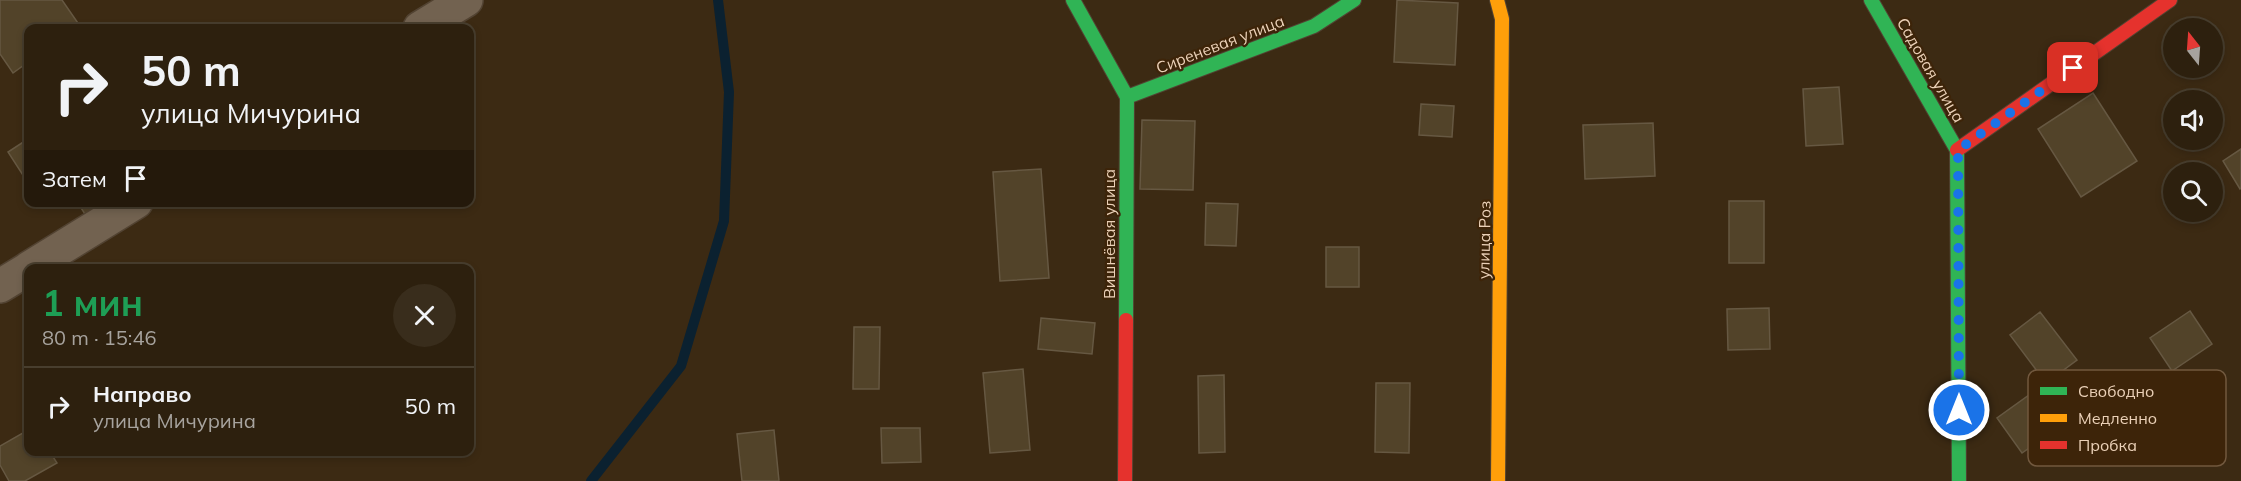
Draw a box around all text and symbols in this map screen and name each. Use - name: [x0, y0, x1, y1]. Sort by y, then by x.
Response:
- street label: Сиреневая улица: [1153, 10, 1287, 78]
- street label: Садовая улица: [1893, 14, 1969, 126]
- north arrow: [2163, 18, 2223, 78]
- map controls: [2163, 18, 2223, 222]
- pin: [2047, 42, 2098, 93]
- text: 50 m: [141, 44, 241, 97]
- icon: right: [42, 48, 120, 126]
- icon: arrive: [2056, 51, 2089, 84]
- button: sound: [2163, 90, 2223, 150]
- text: улица Мичурина: [141, 96, 361, 130]
- icon: arrive: [119, 162, 152, 195]
- button: search: [2163, 162, 2223, 222]
- text: Затем: [42, 165, 107, 193]
- street label: Вишнёвая улица: [1099, 169, 1119, 299]
- street label: улица Роз: [1473, 201, 1495, 279]
- text: 1 мин: [42, 280, 143, 325]
- button: close: [393, 284, 456, 347]
- text: 80 m · 15:46: [42, 325, 156, 350]
- legend: [2028, 370, 2226, 466]
- position arrow: [1927, 378, 1991, 442]
- text: Направо: [93, 380, 191, 408]
- text: Свободно: [2078, 381, 2154, 401]
- icon: right: [42, 390, 75, 423]
- text: 50 m: [405, 392, 456, 420]
- text: улица Мичурина: [93, 408, 256, 433]
- text: Медленно: [2078, 408, 2157, 428]
- text: Пробка: [2078, 435, 2137, 455]

